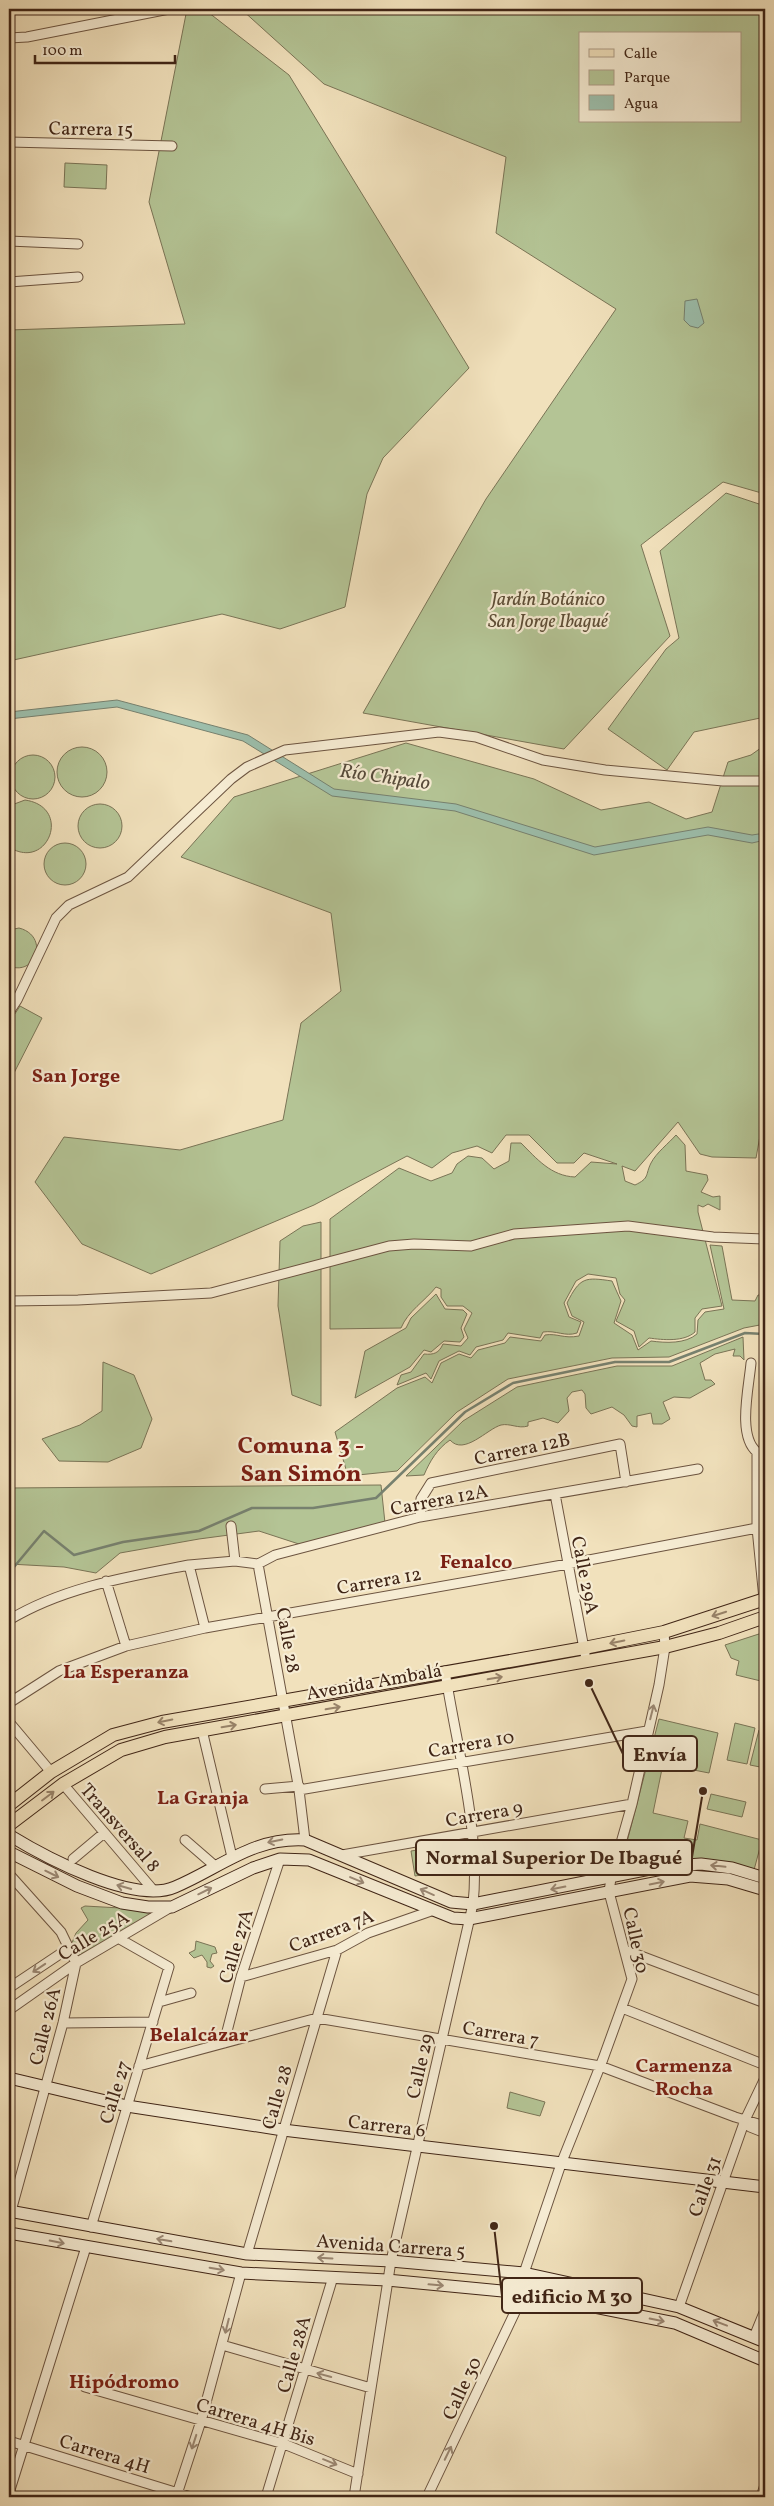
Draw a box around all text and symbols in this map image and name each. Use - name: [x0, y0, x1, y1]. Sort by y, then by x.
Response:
- scale bar: [35, 32, 175, 64]
- legend: [579, 32, 742, 122]
- text: 100 m: [42, 41, 82, 62]
- text: Calle: [624, 44, 657, 65]
- text: Parque: [624, 68, 670, 89]
- text: Agua: [624, 94, 658, 115]
- street label: Carrera 15: [48, 116, 133, 144]
- park label: Jardín Botánico San Jorge Ibagué: [488, 587, 609, 635]
- water label: Río Chipalo: [338, 758, 432, 798]
- district label: San Jorge: [32, 1063, 120, 1091]
- street label: Carrera 12B: [472, 1427, 573, 1473]
- district label: Comuna 3 - San Simón: [237, 1430, 365, 1492]
- street label: Carrera 12A: [388, 1479, 490, 1523]
- street label: Calle 29A: [564, 1534, 604, 1617]
- district label: Fenalco: [440, 1549, 512, 1577]
- street label: Carrera 12: [335, 1562, 424, 1602]
- street label: Calle 28: [269, 1606, 306, 1675]
- one-way arrow: [712, 1610, 727, 1619]
- one-way arrow: [609, 1638, 625, 1647]
- street label: Avenida Ambalá: [304, 1658, 444, 1708]
- district label: La Esperanza: [63, 1659, 189, 1687]
- one-way arrow: [487, 1673, 503, 1683]
- one-way arrow: [325, 1702, 341, 1712]
- one-way arrow: [648, 1704, 657, 1720]
- one-way arrow: [158, 1717, 174, 1727]
- one-way arrow: [221, 1720, 237, 1730]
- street label: Carrera 10: [426, 1725, 516, 1765]
- callout: Envía: [623, 1736, 697, 1771]
- text: Envía: [633, 1742, 687, 1770]
- street label: Transversal 8: [73, 1778, 166, 1879]
- district label: La Granja: [157, 1785, 249, 1813]
- one-way arrow: [41, 1791, 55, 1801]
- street label: Carrera 9: [444, 1795, 525, 1835]
- one-way arrow: [267, 1837, 283, 1846]
- callout: Normal Superior De Ibagué: [416, 1840, 692, 1875]
- text: Normal Superior De Ibagué: [426, 1845, 682, 1873]
- one-way arrow: [710, 1861, 726, 1871]
- one-way arrow: [44, 1870, 59, 1879]
- one-way arrow: [349, 1875, 364, 1885]
- one-way arrow: [649, 1877, 665, 1887]
- one-way arrow: [116, 1881, 132, 1891]
- one-way arrow: [550, 1884, 566, 1893]
- one-way arrow: [197, 1886, 212, 1895]
- one-way arrow: [420, 1886, 435, 1896]
- street label: Carrera 7A: [286, 1904, 378, 1960]
- street label: Calle 25A: [54, 1905, 134, 1968]
- street label: Calle 30: [615, 1905, 655, 1976]
- street label: Calle 27A: [213, 1906, 261, 1987]
- one-way arrow: [32, 1963, 46, 1973]
- street label: Calle 26A: [24, 1985, 68, 2068]
- street label: Carrera 7: [460, 2015, 541, 2054]
- district label: Belalcázar: [150, 2022, 249, 2050]
- street label: Calle 29: [401, 2031, 441, 2101]
- district label: Carmenza Rocha: [636, 2053, 732, 2104]
- street label: Calle 27: [94, 2058, 138, 2127]
- street label: Calle 28: [256, 2062, 300, 2133]
- street label: Carrera 6: [347, 2109, 427, 2145]
- street label: Calle 31: [683, 2153, 729, 2221]
- street label: Avenida Carrera 5: [315, 2229, 466, 2265]
- one-way arrow: [156, 2234, 172, 2244]
- one-way arrow: [48, 2237, 64, 2247]
- one-way arrow: [317, 2253, 333, 2262]
- one-way arrow: [208, 2265, 224, 2275]
- callout: edificio M 30: [502, 2278, 642, 2313]
- one-way arrow: [428, 2280, 444, 2290]
- text: edificio M 30: [512, 2284, 632, 2312]
- street label: Calle 28A: [271, 2313, 318, 2396]
- one-way arrow: [649, 2315, 665, 2325]
- one-way arrow: [222, 2318, 231, 2334]
- one-way arrow: [713, 2318, 728, 2327]
- street label: Calle 30: [437, 2353, 489, 2425]
- district label: Hipódromo: [69, 2369, 179, 2397]
- one-way arrow: [316, 2370, 332, 2380]
- street label: Carrera 4H Bis: [193, 2392, 318, 2453]
- street label: Carrera 4H: [56, 2429, 153, 2481]
- one-way arrow: [188, 2434, 198, 2450]
- one-way arrow: [443, 2446, 453, 2461]
- one-way arrow: [322, 2458, 337, 2468]

